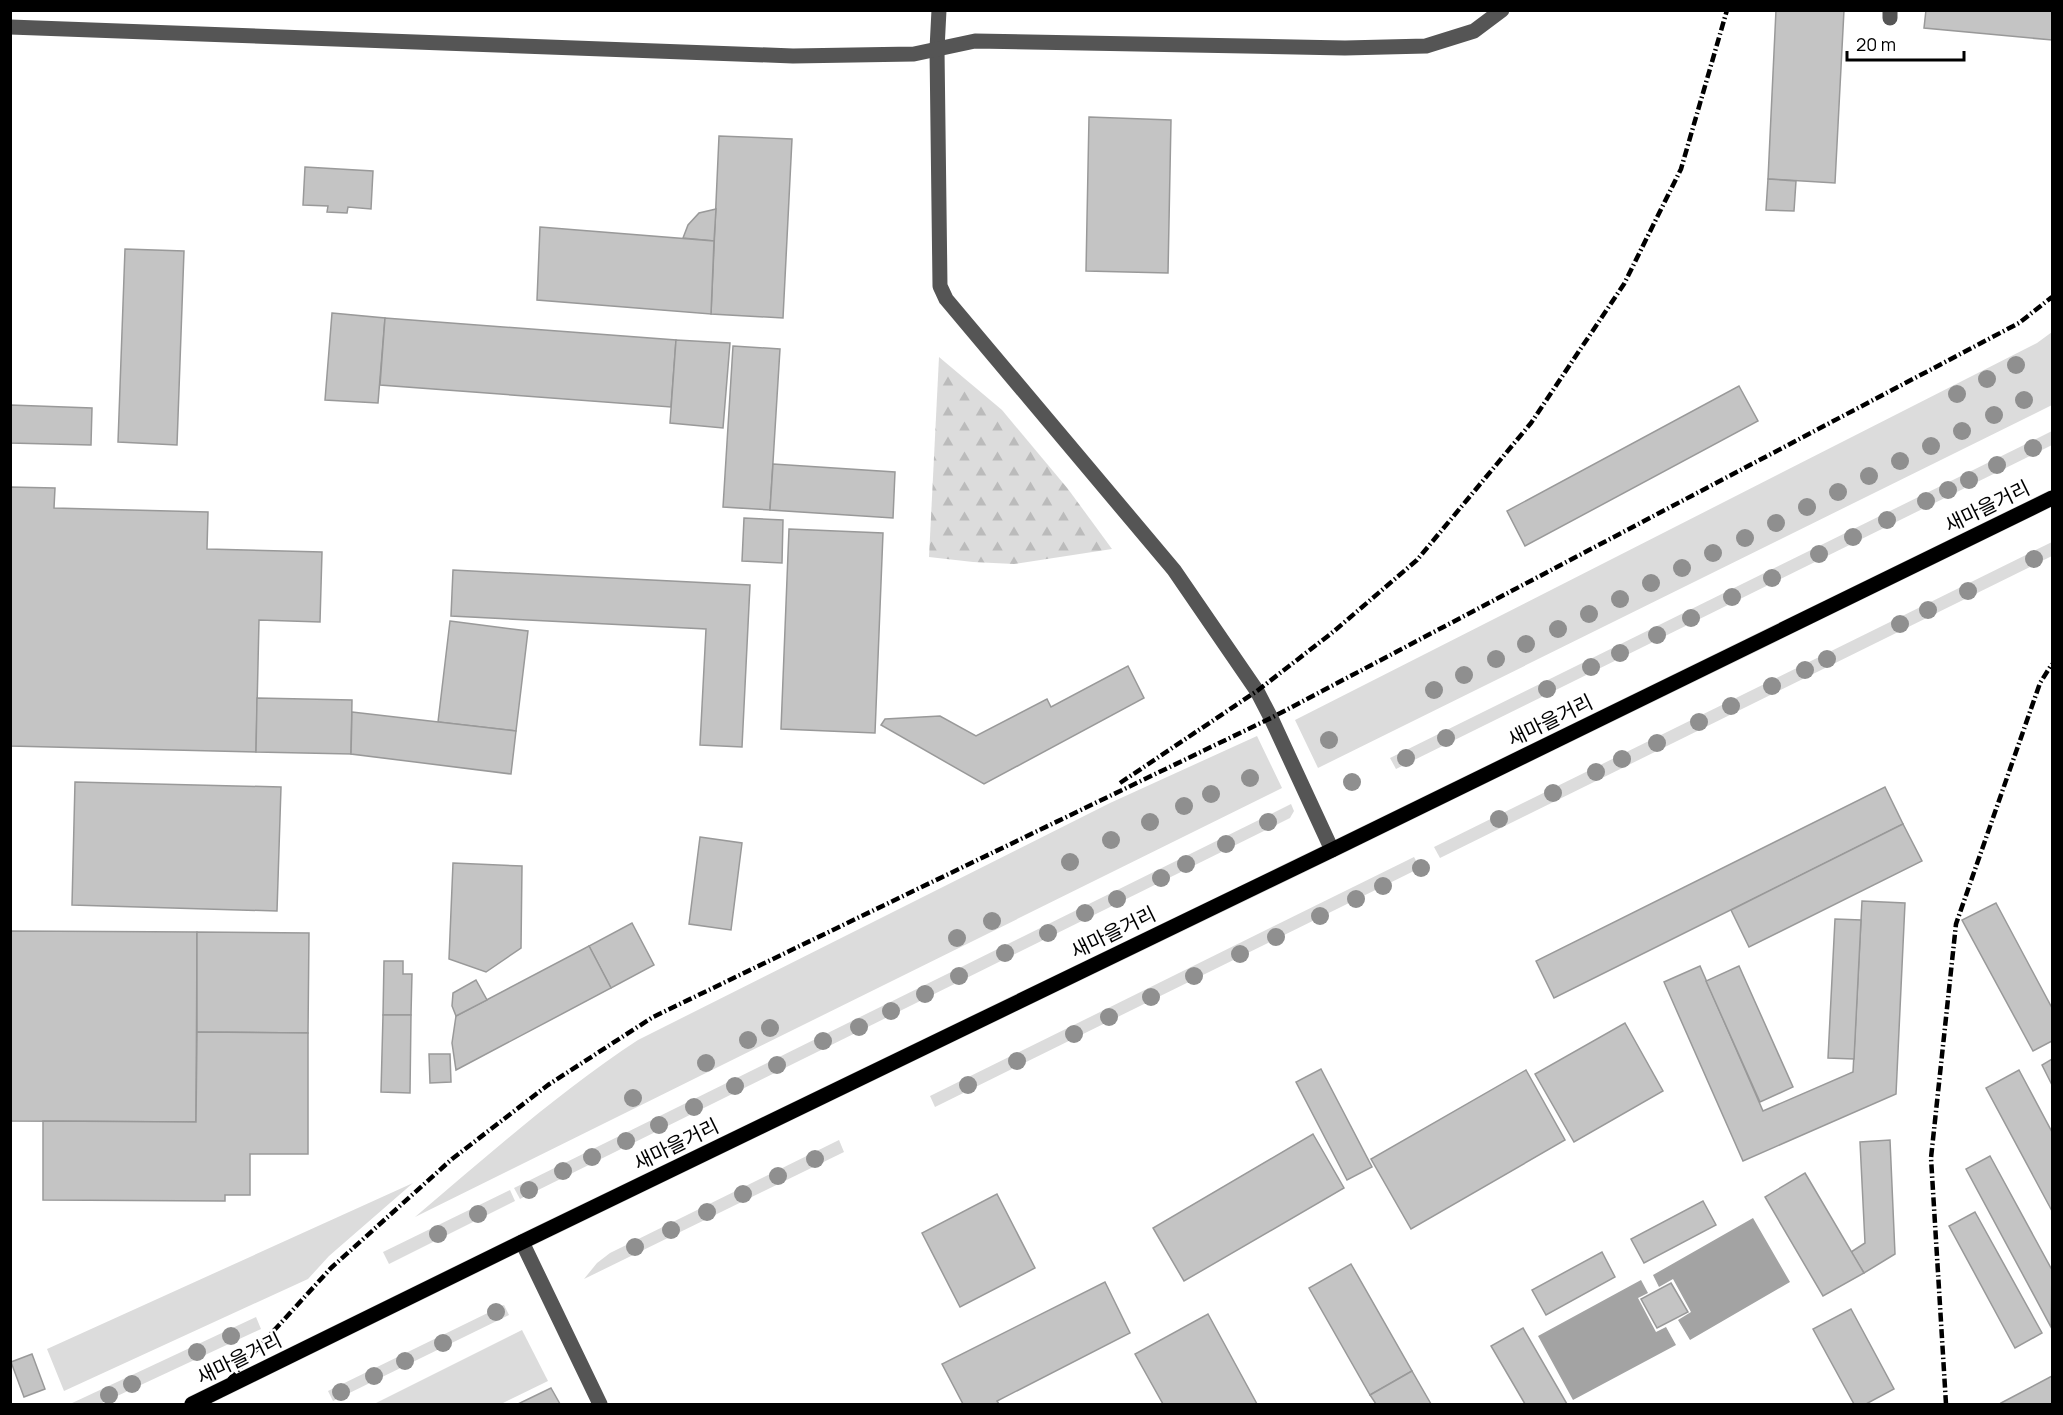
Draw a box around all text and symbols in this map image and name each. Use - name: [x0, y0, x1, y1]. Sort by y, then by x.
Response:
- scale bar: [1847, 24, 1964, 62]
- text: 20 m: [1856, 32, 1896, 56]
- street label: 새마을거리: [1940, 474, 2034, 538]
- street label: 새마을거리: [1503, 688, 1597, 752]
- street label: 새마을거리: [1066, 900, 1160, 964]
- street label: 새마을거리: [629, 1112, 723, 1176]
- street label: 새마을거리: [192, 1326, 286, 1390]

